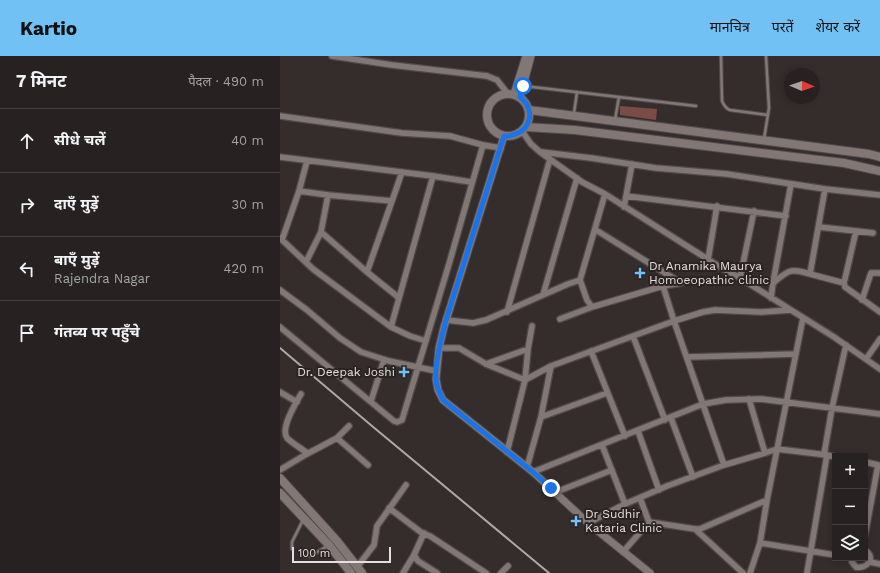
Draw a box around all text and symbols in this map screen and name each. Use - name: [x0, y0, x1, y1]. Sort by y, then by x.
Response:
- text: Kartio: [20, 17, 77, 40]
- text: मानचित्र: [710, 19, 750, 35]
- text: परतें: [772, 19, 793, 35]
- text: शेयर करें: [815, 19, 860, 35]
- north arrow: [784, 68, 820, 104]
- text: 7 मिनट: [16, 71, 66, 91]
- text: पैदल · 490 m: [188, 74, 264, 89]
- route start: [514, 77, 532, 95]
- icon: ahead: [16, 130, 38, 152]
- text: सीधे चलें: [54, 131, 106, 149]
- text: 40 m: [231, 133, 264, 148]
- icon: right: [16, 194, 38, 216]
- text: दाएँ मुड़ें: [54, 195, 99, 213]
- text: 30 m: [232, 197, 264, 212]
- text: बाएँ मुड़ें: [54, 251, 99, 269]
- icon: left: [16, 258, 38, 280]
- place label: Dr Anamika Maurya Homoeopathic clinic: [649, 259, 769, 287]
- text: 420 m: [224, 261, 264, 276]
- marker: Dr Anamika Maurya Homoeopathic clinic: [634, 267, 646, 279]
- text: Rajendra Nagar: [54, 271, 150, 286]
- icon: arrive: [16, 322, 38, 344]
- text: गंतव्य पर पहुँचे: [54, 323, 140, 341]
- place label: Dr. Deepak Joshi: [297, 365, 395, 379]
- marker: Dr. Deepak Joshi: [398, 366, 410, 378]
- map controls: [832, 453, 868, 561]
- button: +: [832, 453, 868, 489]
- route end: [542, 479, 560, 497]
- button: −: [832, 489, 868, 525]
- place label: Dr Sudhir Kataria Clinic: [585, 507, 662, 535]
- marker: Dr Sudhir Kataria Clinic: [570, 515, 582, 527]
- button: layers: [832, 525, 868, 561]
- scale bar: [292, 545, 391, 564]
- text: 100 m: [298, 547, 330, 560]

